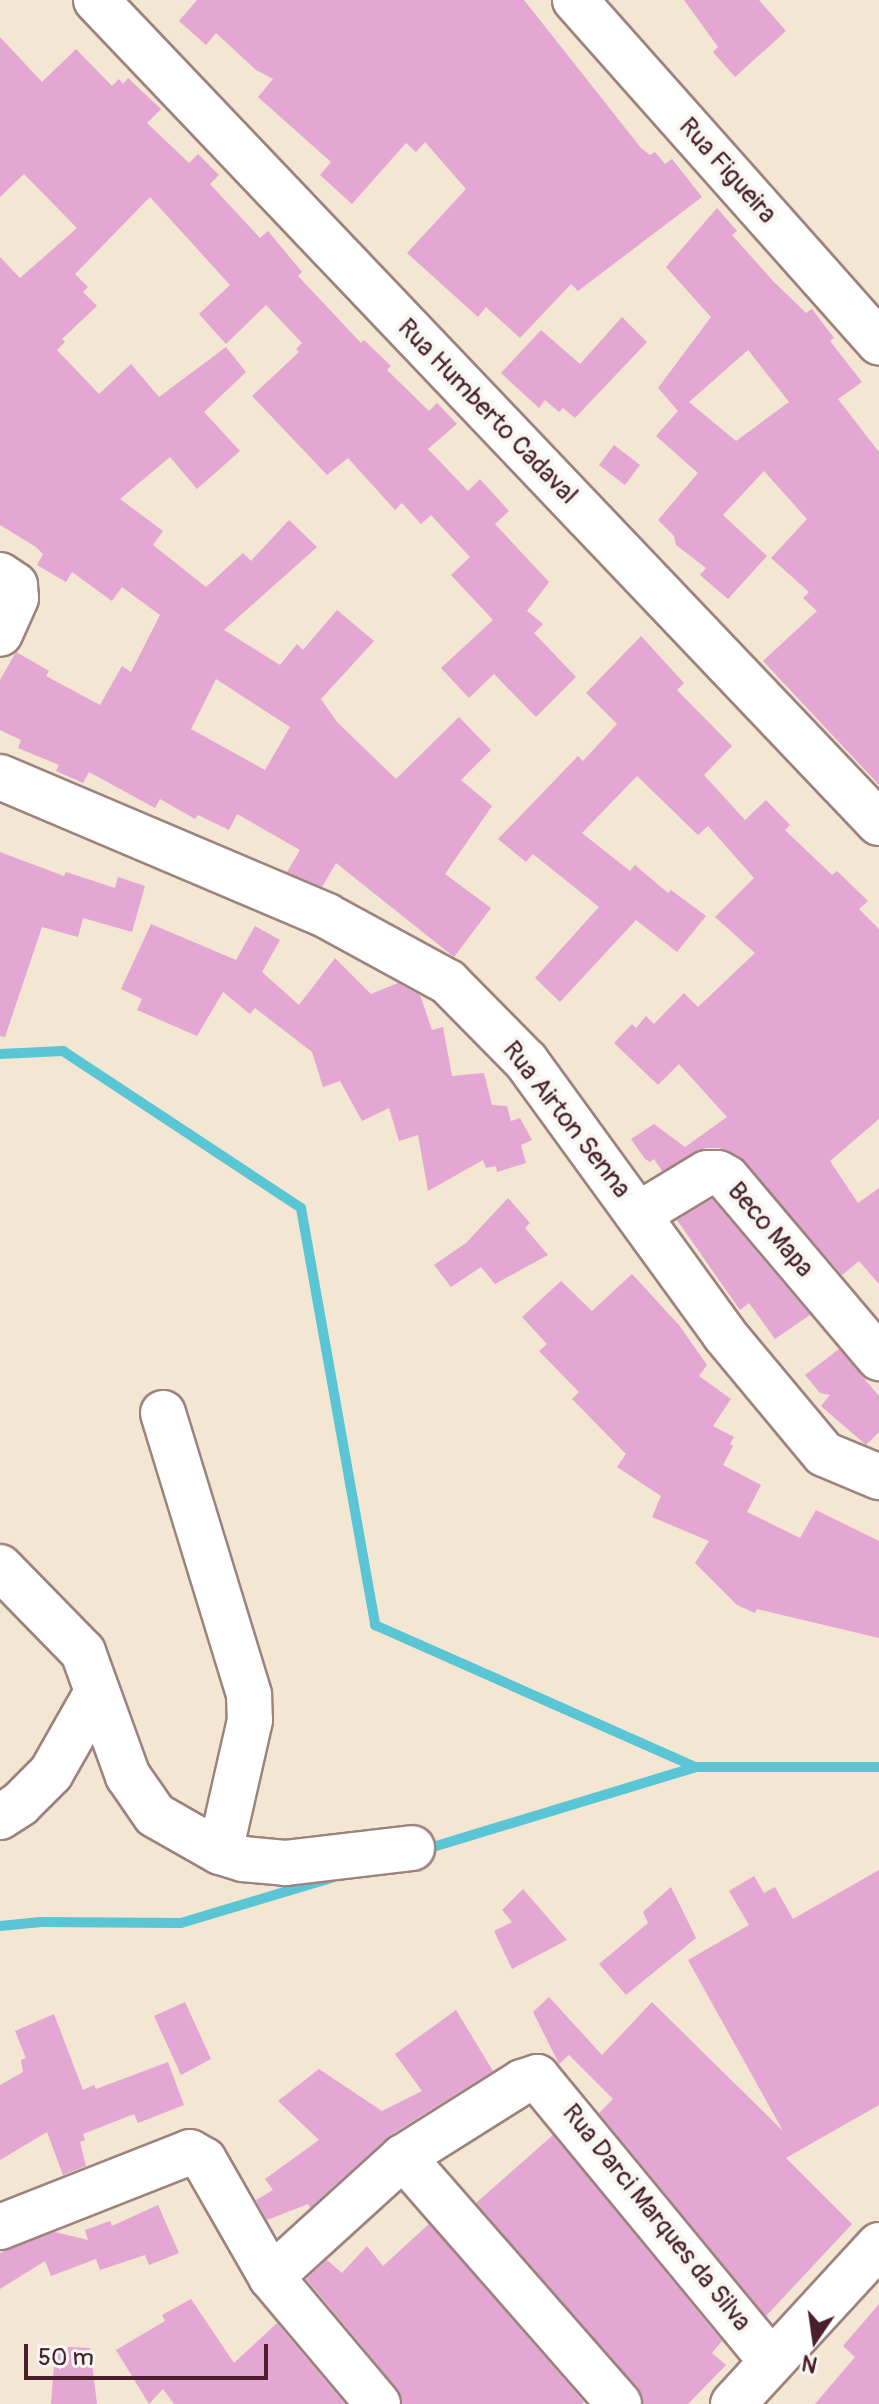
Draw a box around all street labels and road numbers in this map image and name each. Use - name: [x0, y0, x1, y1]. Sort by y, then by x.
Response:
- street label: Rua Figueira: [672, 112, 782, 230]
- street label: Rua Humberto Cadaval: [390, 313, 584, 511]
- street label: Rua Airton Senna: [495, 1035, 637, 1205]
- street label: Beco Mapa: [720, 1176, 820, 1284]
- street label: Rua Darci Marques da Silva: [555, 2098, 757, 2338]

